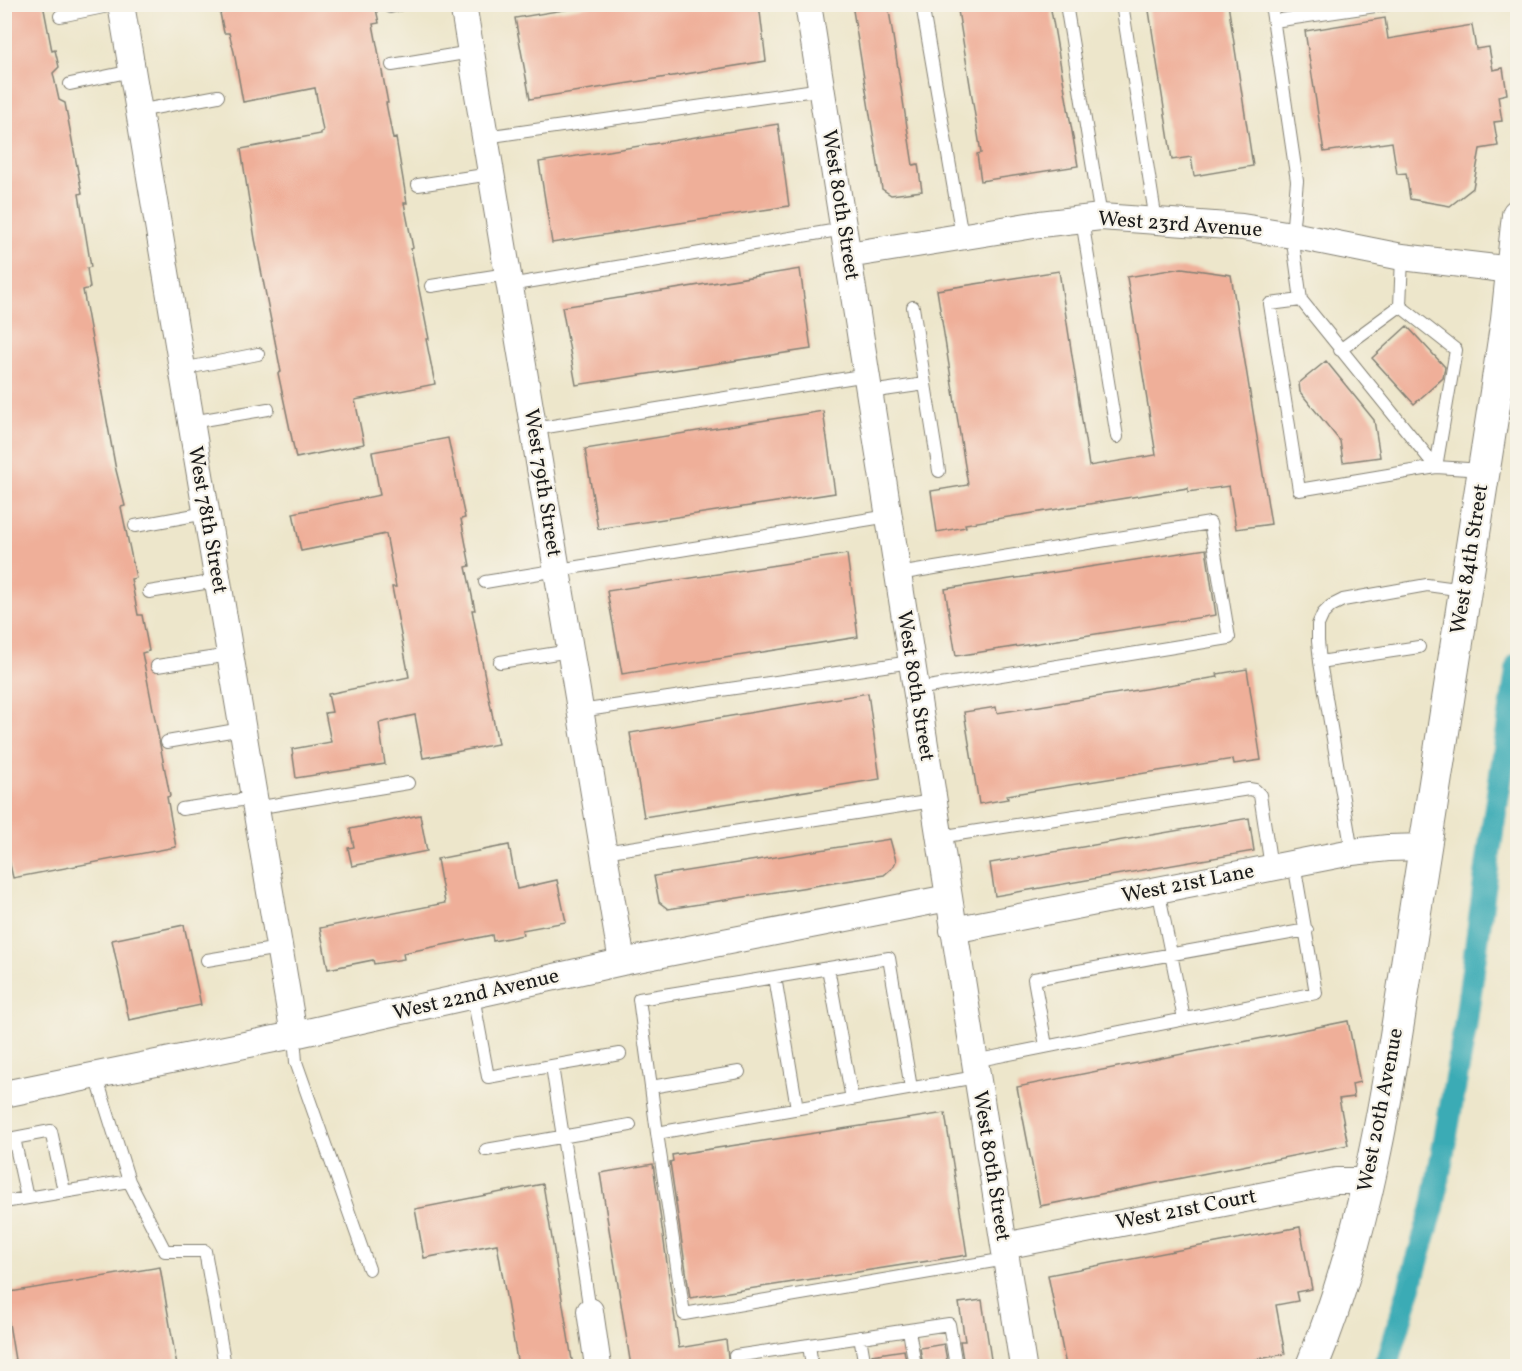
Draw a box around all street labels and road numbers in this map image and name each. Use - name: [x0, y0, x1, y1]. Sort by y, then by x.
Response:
- street label: West 80th Street: [814, 128, 866, 282]
- street label: West 23rd Avenue: [1097, 205, 1263, 245]
- street label: West 79th Street: [516, 407, 568, 559]
- street label: West 78th Street: [180, 444, 234, 596]
- street label: West 84th Street: [1444, 482, 1496, 636]
- street label: West 80th Street: [889, 609, 941, 763]
- street label: West 21st Lane: [1119, 857, 1257, 911]
- street label: West 22nd Avenue: [390, 962, 562, 1028]
- street label: West 20th Avenue: [1351, 1026, 1411, 1194]
- street label: West 80th Street: [965, 1089, 1017, 1243]
- street label: West 21st Court: [1113, 1182, 1259, 1238]

